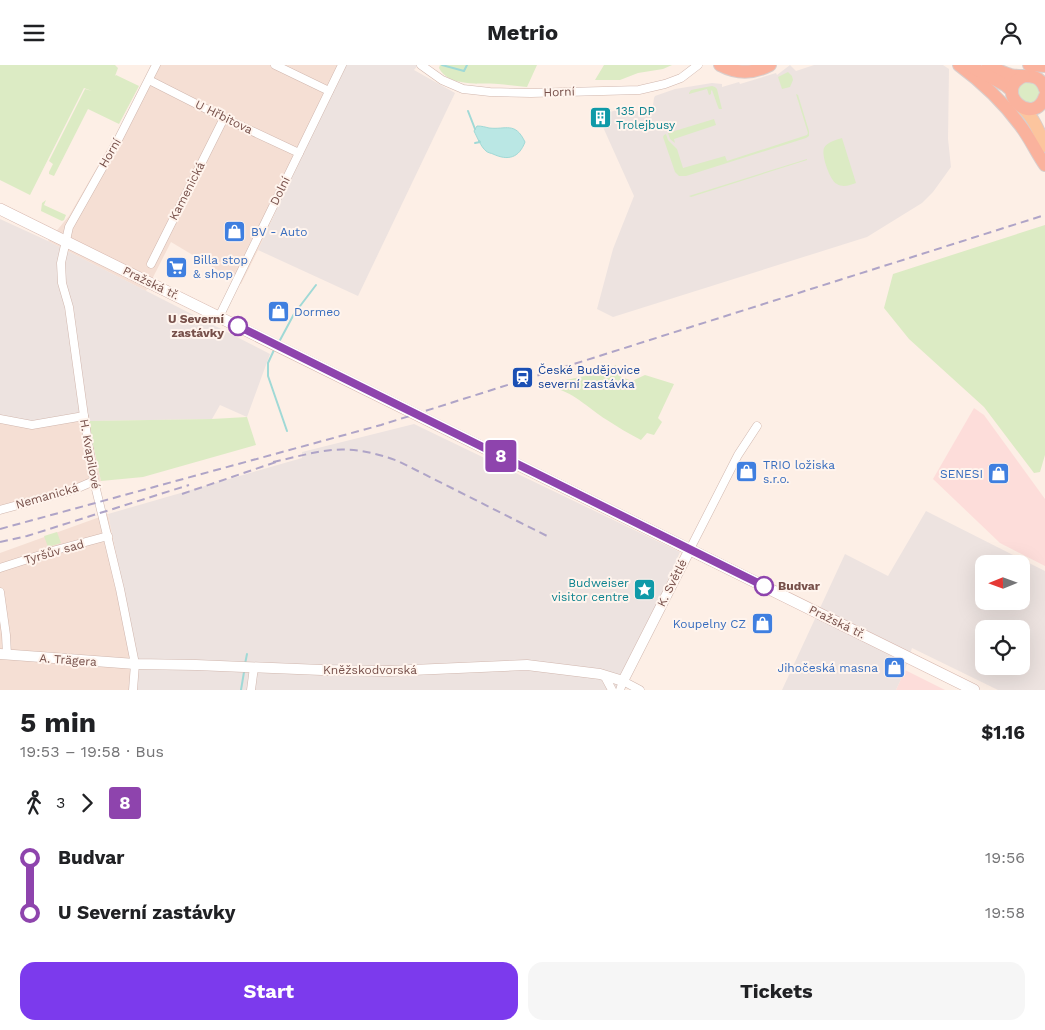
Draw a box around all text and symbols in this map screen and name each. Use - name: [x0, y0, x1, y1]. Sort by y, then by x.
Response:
- icon: menu: [20, 19, 48, 47]
- icon: person: [997, 19, 1025, 47]
- text: Metrio: [487, 20, 558, 45]
- street label: Horní: [543, 84, 575, 100]
- street label: U Hřbitova: [193, 97, 255, 137]
- place label: 135 DP Trolejbusy: [616, 104, 676, 132]
- building icon: 135 DP Trolejbusy: [588, 106, 612, 130]
- street label: Horní: [96, 136, 124, 170]
- street label: Kamenická: [166, 159, 208, 223]
- street label: Dolní: [267, 174, 293, 208]
- shop icon: BV - Auto: [223, 220, 247, 244]
- place label: BV - Auto: [251, 225, 307, 239]
- place label: Billa stop & shop: [193, 253, 248, 281]
- supermarket icon: Billa stop & shop: [165, 255, 189, 279]
- street label: Pražská tř.: [121, 263, 181, 303]
- shop icon: Dormeo: [266, 300, 290, 324]
- place label: Dormeo: [294, 305, 340, 319]
- place label: U Severní zastávky: [168, 312, 225, 340]
- marker: U Severní zastávky: [228, 316, 248, 336]
- place label: České Budějovice severní zastávka: [538, 363, 640, 391]
- station icon: České Budějovice severní zastávka: [510, 365, 534, 389]
- street label: H. Kvapilové: [77, 418, 103, 490]
- line badge: 8: [485, 440, 517, 472]
- text: 8: [495, 445, 507, 466]
- place label: TRIO ložiska s.r.o.: [763, 458, 835, 486]
- shop icon: TRIO ložiska s.r.o.: [735, 460, 759, 484]
- shop icon: SENESI: [987, 462, 1011, 486]
- place label: SENESI: [940, 467, 983, 481]
- street label: Nemanická: [14, 480, 80, 512]
- street label: Tyršův sad: [23, 537, 85, 567]
- north arrow: [975, 555, 1030, 610]
- map controls: [975, 555, 1030, 675]
- street label: K. Světlé: [654, 557, 690, 609]
- place label: Budweiser visitor centre: [551, 576, 629, 604]
- marker: Budvar: [754, 576, 774, 596]
- place icon: Budweiser visitor centre: [633, 578, 657, 602]
- place label: Budvar: [778, 579, 821, 593]
- street label: Pražská tř.: [807, 602, 867, 642]
- shop icon: Koupelny CZ: [750, 612, 774, 636]
- place label: Koupelny CZ: [673, 617, 746, 631]
- button: locate: [975, 620, 1030, 675]
- street label: A. Trägera: [39, 651, 98, 669]
- shop icon: Jihočeská masna: [882, 656, 906, 680]
- place label: Jihočeská masna: [777, 661, 878, 675]
- street label: Kněžskodvorská: [323, 663, 417, 677]
- text: 5 min: [20, 706, 96, 739]
- text: $1.16: [981, 721, 1025, 744]
- text: 19:53 – 19:58 · Bus: [20, 742, 164, 761]
- icon: walk: [20, 789, 48, 817]
- icon: forward: [73, 789, 101, 817]
- text: 8: [119, 792, 131, 813]
- text: 3: [56, 793, 65, 812]
- text: Budvar: [58, 846, 124, 869]
- text: 19:56: [985, 848, 1025, 867]
- text: U Severní zastávky: [58, 901, 235, 924]
- text: 19:58: [985, 903, 1025, 922]
- button: Start: [20, 962, 518, 1020]
- button: Tickets: [528, 962, 1025, 1020]

